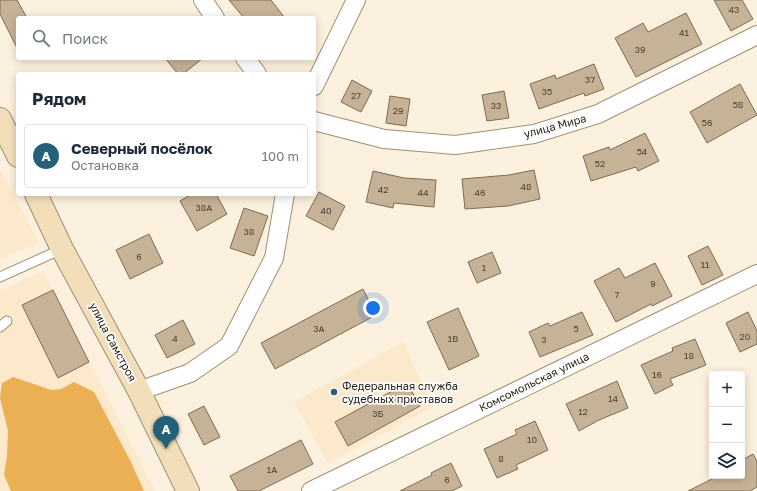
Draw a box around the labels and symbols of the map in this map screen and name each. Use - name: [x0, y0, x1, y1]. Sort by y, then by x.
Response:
- house number: 43: [729, 4, 739, 15]
- house number: 41: [679, 27, 690, 38]
- house number: 39: [635, 44, 645, 55]
- house number: 37: [585, 74, 595, 85]
- house number: 35: [542, 86, 552, 97]
- house number: 27: [351, 90, 361, 101]
- house number: 58: [733, 99, 743, 110]
- house number: 33: [491, 100, 501, 111]
- house number: 29: [393, 105, 403, 116]
- street label: улица Мира: [522, 111, 588, 140]
- house number: 56: [702, 117, 712, 128]
- house number: 54: [637, 146, 648, 157]
- house number: 52: [595, 158, 605, 169]
- house number: 48: [521, 181, 531, 192]
- house number: 42: [378, 184, 388, 195]
- house number: 44: [418, 187, 429, 198]
- house number: 46: [475, 187, 485, 198]
- house number: 38А: [196, 202, 212, 213]
- house number: 40: [320, 205, 332, 216]
- house number: 38: [244, 226, 254, 237]
- house number: 6: [136, 251, 142, 262]
- house number: 11: [701, 259, 710, 270]
- house number: 1: [482, 262, 487, 273]
- house number: 9: [650, 278, 656, 289]
- house number: 7: [615, 289, 620, 300]
- your location: [363, 298, 383, 318]
- street label: улица Самстроя: [87, 300, 140, 384]
- house number: 3А: [313, 323, 325, 334]
- house number: 5: [573, 323, 579, 334]
- house number: 20: [740, 331, 751, 342]
- house number: 4: [172, 333, 178, 344]
- house number: 1В: [448, 333, 458, 344]
- house number: 3: [541, 334, 547, 345]
- street label: Комсомольская улица: [477, 349, 591, 414]
- house number: 18: [684, 350, 694, 361]
- house number: 16: [652, 369, 662, 380]
- place label: Федеральная служба судебных приставов: [342, 379, 458, 405]
- marker: Федеральная служба судебных приставов: [329, 387, 339, 397]
- house number: 14: [608, 393, 618, 404]
- house number: 12: [578, 406, 588, 417]
- house number: 3Б: [372, 408, 384, 419]
- pin: A: [153, 416, 179, 449]
- house number: 10: [527, 434, 537, 445]
- house number: 8: [498, 453, 504, 464]
- house number: 1А: [267, 464, 277, 475]
- house number: 6: [444, 474, 450, 485]

